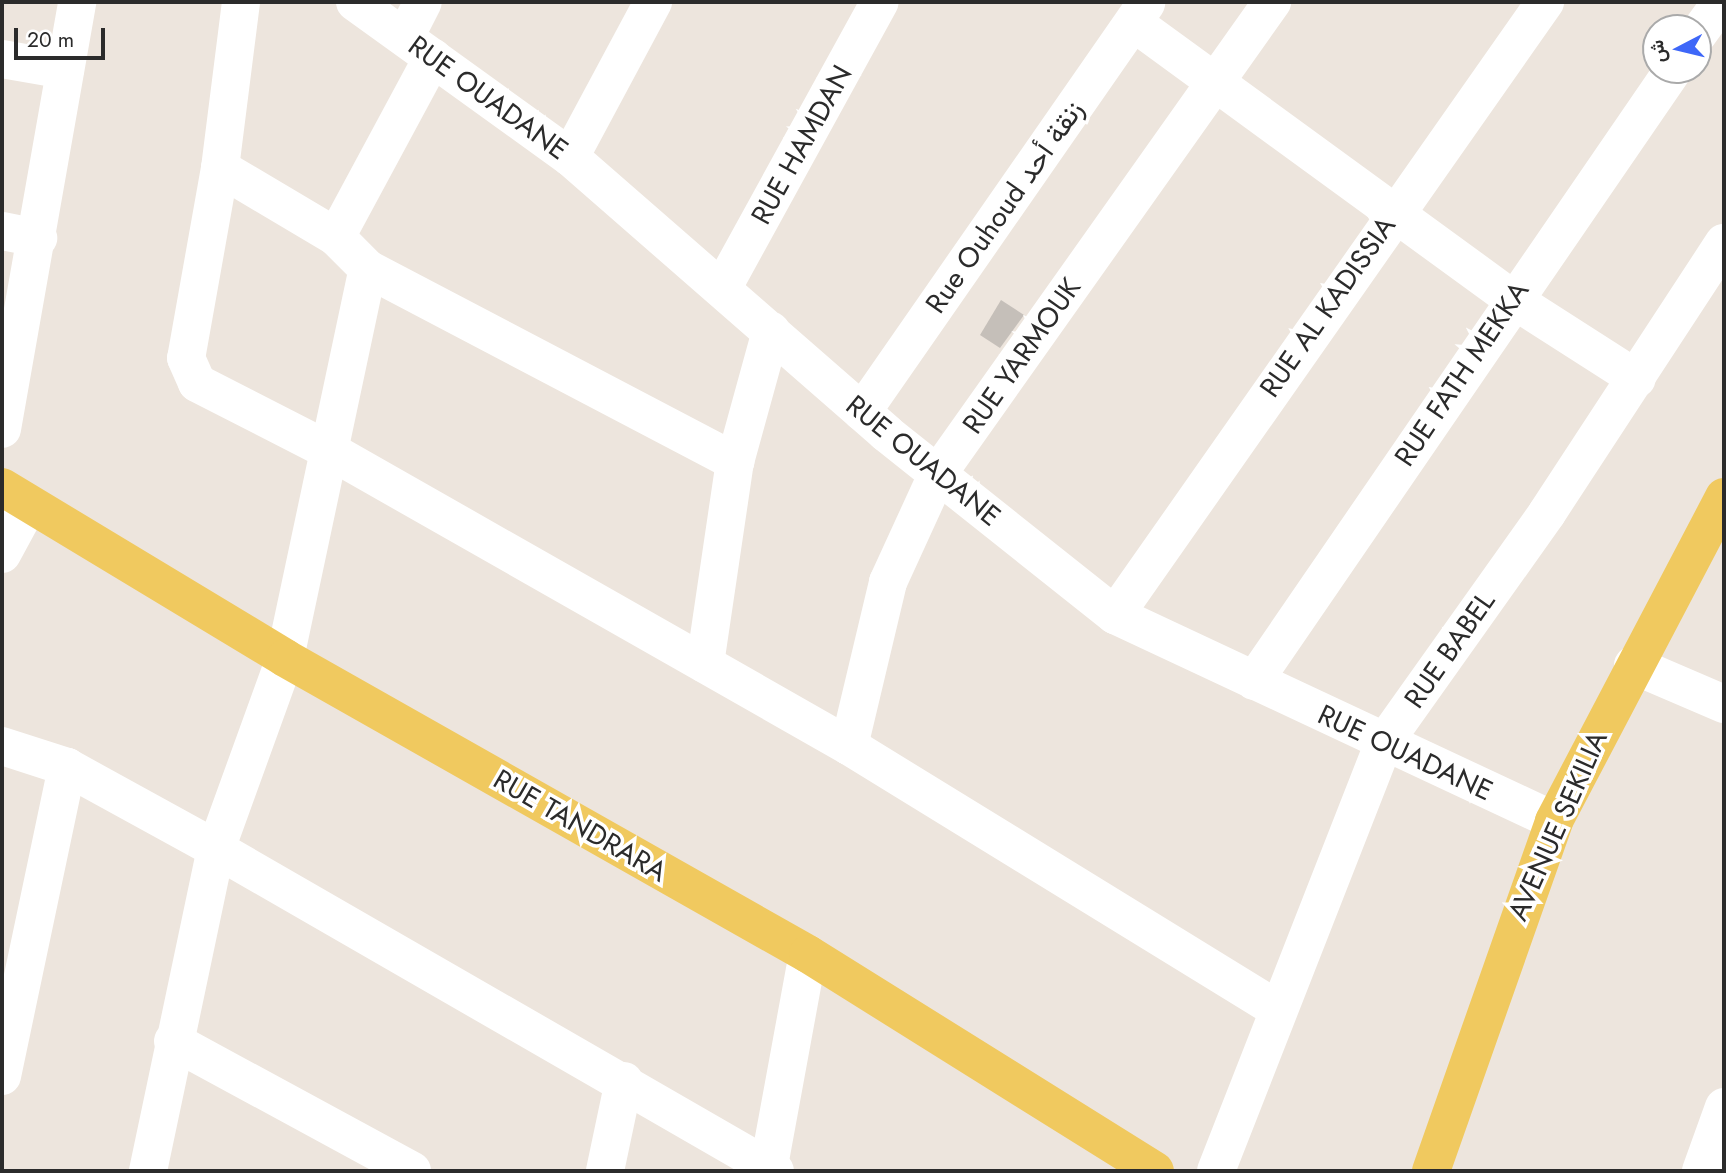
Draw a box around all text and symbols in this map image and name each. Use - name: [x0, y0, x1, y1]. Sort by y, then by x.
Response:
- scale bar: [18, 14, 108, 58]
- north arrow: [1642, 14, 1712, 84]
- text: 20 m: [27, 25, 74, 55]
- street label: RUE OUADANE: [402, 29, 574, 167]
- text: ش: [1643, 38, 1672, 64]
- street label: RUE HAMDAN: [745, 60, 859, 230]
- street label: Rue Ouhoud زنقة أحد: [919, 94, 1091, 320]
- street label: RUE AL KADISSIA: [1253, 210, 1403, 404]
- street label: RUE YARMOUK: [956, 272, 1088, 440]
- street label: RUE FATH MEKKA: [1388, 275, 1536, 473]
- street label: RUE OUADANE: [839, 388, 1007, 534]
- street label: RUE BABEL: [1398, 585, 1502, 715]
- street label: RUE OUADANE: [1312, 698, 1498, 808]
- street label: AVENUE SEKILIA: [1501, 726, 1615, 926]
- street label: RUE TANDRARA: [487, 763, 673, 889]

